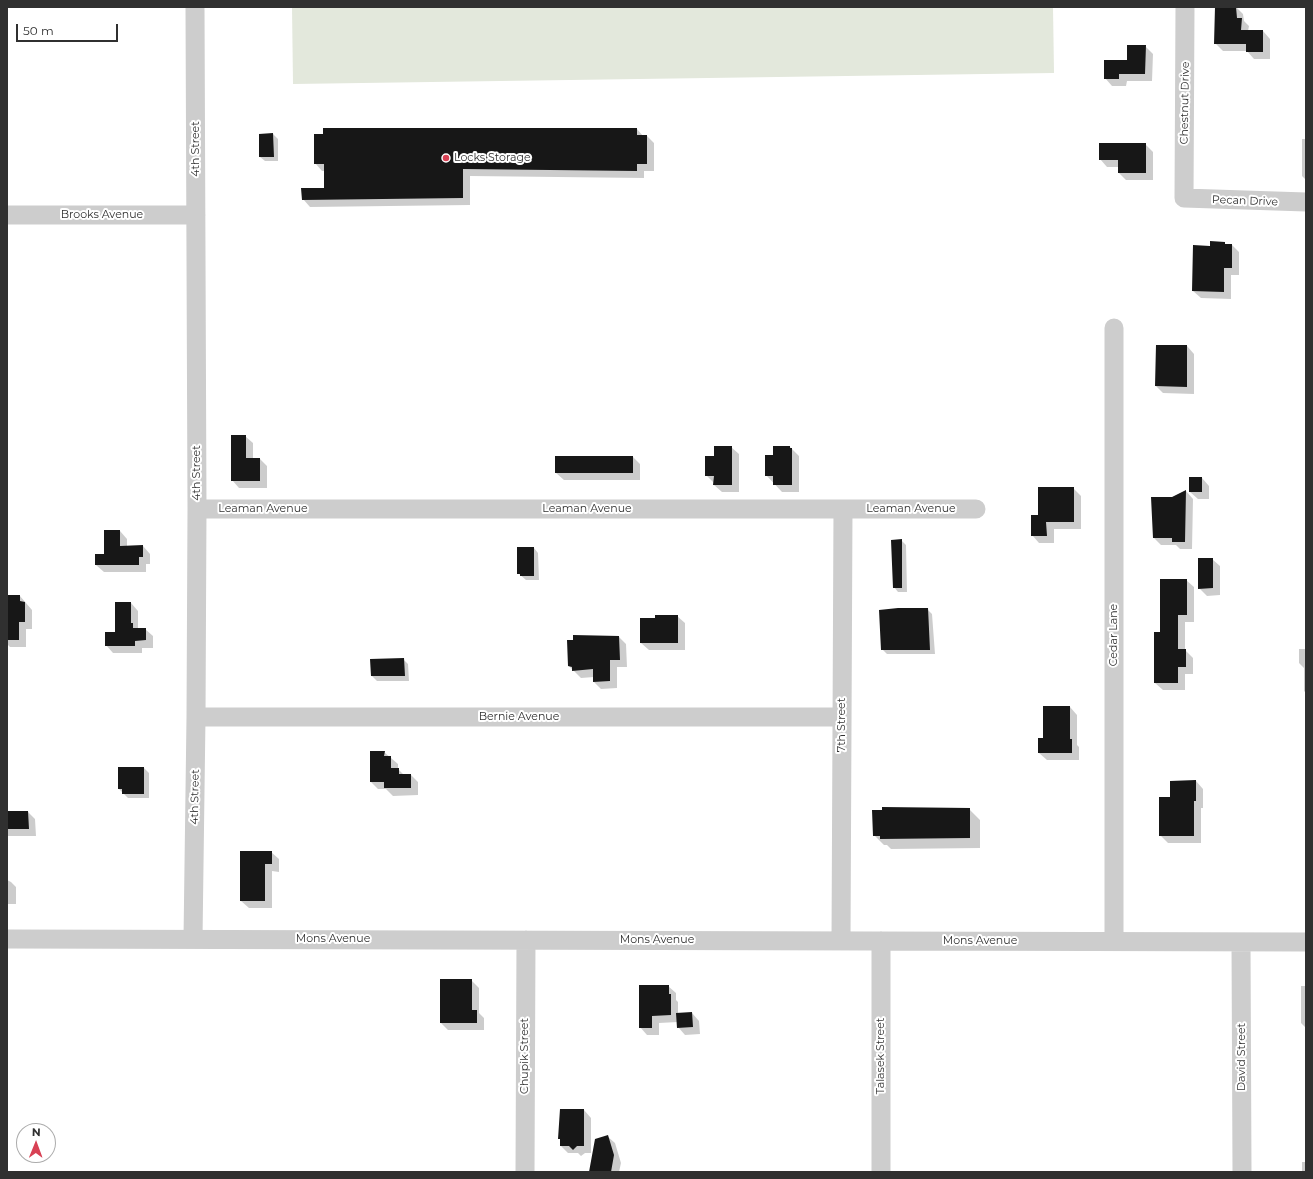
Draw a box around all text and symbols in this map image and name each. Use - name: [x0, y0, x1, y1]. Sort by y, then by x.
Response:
- scale bar: [18, 16, 120, 42]
- text: 50 m: [23, 23, 54, 38]
- street label: Chestnut Drive: [1178, 62, 1192, 144]
- street label: 4th Street: [189, 121, 203, 177]
- place label: Locks Storage: [454, 151, 531, 165]
- marker: Locks Storage: [441, 153, 451, 163]
- street label: Pecan Drive: [1212, 193, 1278, 209]
- street label: Brooks Avenue: [61, 208, 143, 222]
- street label: 4th Street: [190, 445, 204, 501]
- street label: Leaman Avenue: [218, 502, 308, 516]
- street label: Leaman Avenue: [542, 502, 632, 516]
- street label: Leaman Avenue: [866, 502, 956, 516]
- street label: Cedar Lane: [1107, 604, 1121, 666]
- street label: 7th Street: [835, 698, 849, 752]
- street label: Bernie Avenue: [479, 710, 559, 724]
- street label: 4th Street: [188, 769, 202, 825]
- street label: Mons Avenue: [296, 932, 370, 946]
- street label: Mons Avenue: [620, 933, 694, 947]
- street label: Mons Avenue: [943, 934, 1017, 948]
- street label: Chupik Street: [518, 1018, 532, 1094]
- street label: Talasek Street: [874, 1018, 888, 1094]
- street label: David Street: [1235, 1023, 1249, 1091]
- north arrow: [16, 1123, 56, 1163]
- text: N: [32, 1125, 41, 1139]

